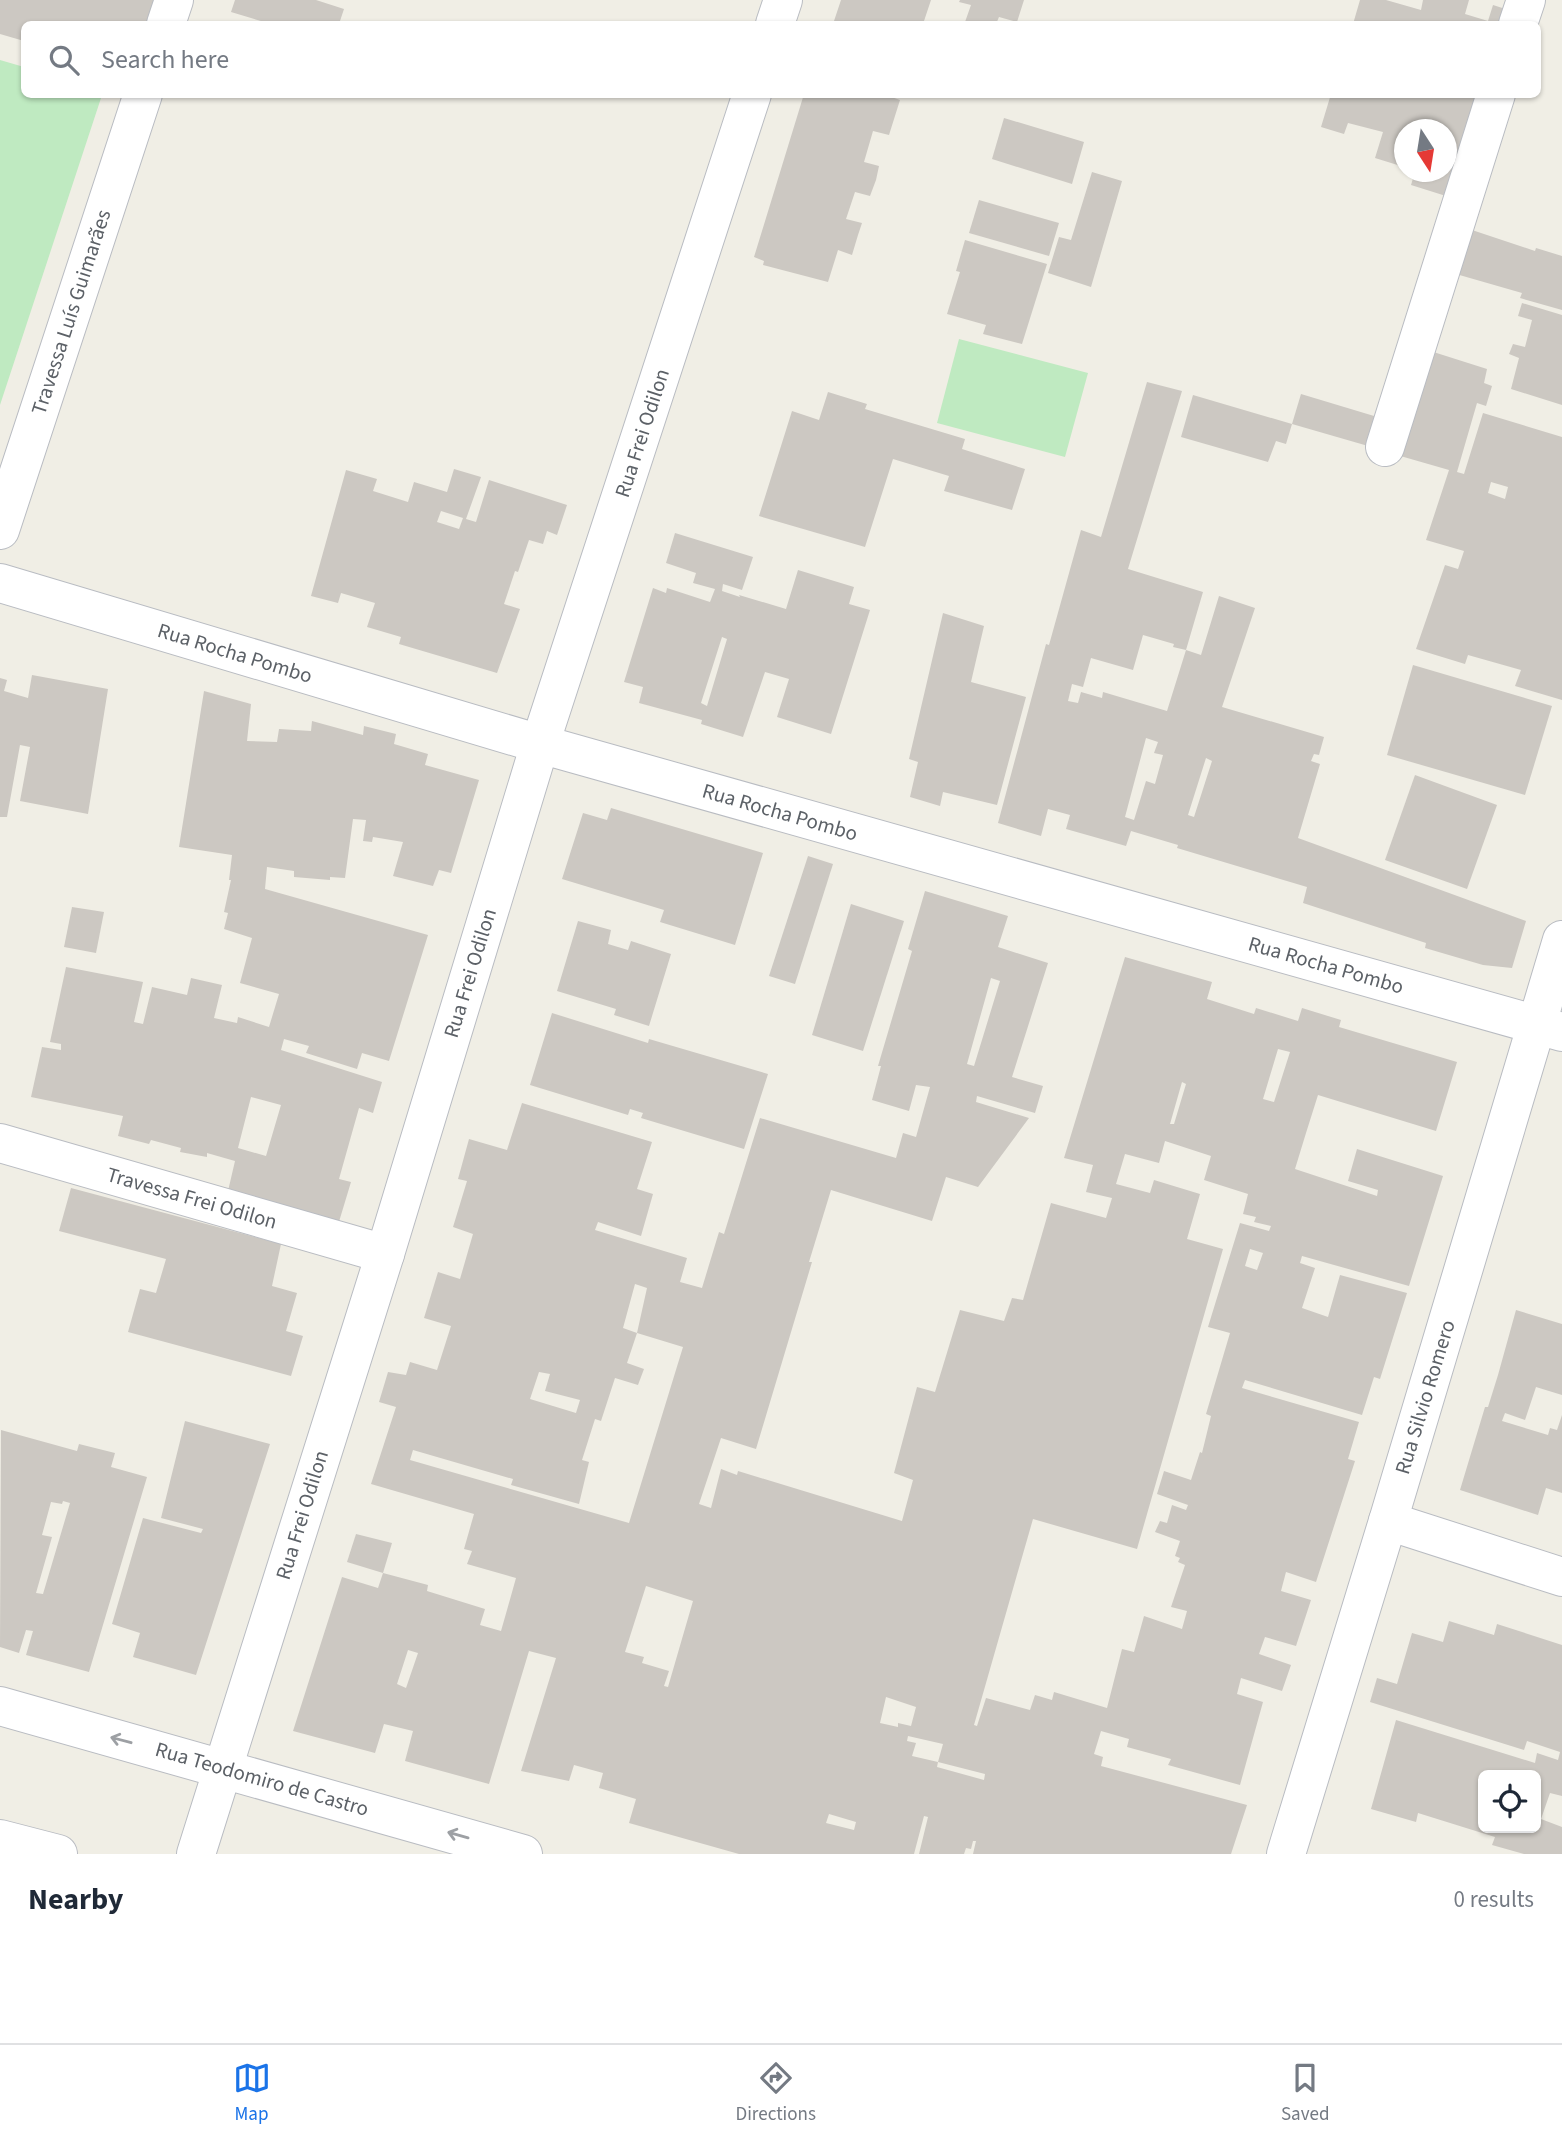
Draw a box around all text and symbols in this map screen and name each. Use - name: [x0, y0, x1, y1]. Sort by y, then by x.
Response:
- search box: [21, 21, 1541, 98]
- icon: search: [45, 41, 83, 79]
- text: Search here: [101, 41, 229, 78]
- north arrow: [1394, 119, 1457, 182]
- street label: Travessa Luís Guimarães: [24, 205, 118, 418]
- street label: Rua Frei Odilon: [607, 365, 677, 501]
- street label: Rua Rocha Pombo: [154, 615, 316, 691]
- street label: Rua Rocha Pombo: [699, 775, 861, 849]
- street label: Rua Frei Odilon: [436, 905, 504, 1041]
- street label: Rua Rocha Pombo: [1245, 928, 1407, 1002]
- street label: Travessa Frei Odilon: [103, 1159, 281, 1237]
- street label: Rua Silvio Romero: [1387, 1316, 1463, 1478]
- street label: Rua Frei Odilon: [268, 1447, 336, 1583]
- one-way arrow: [110, 1732, 132, 1745]
- street label: Rua Teodomiro de Castro: [152, 1734, 372, 1824]
- map controls: [1478, 1770, 1541, 1833]
- button: locate: [1478, 1770, 1541, 1833]
- one-way arrow: [447, 1828, 469, 1841]
- text: Nearby: [28, 1878, 123, 1921]
- text: 0 results: [1454, 1883, 1534, 1916]
- tab: Map: [233, 2059, 271, 2128]
- tab: Directions: [736, 2059, 816, 2128]
- tab: Saved: [1281, 2059, 1329, 2128]

